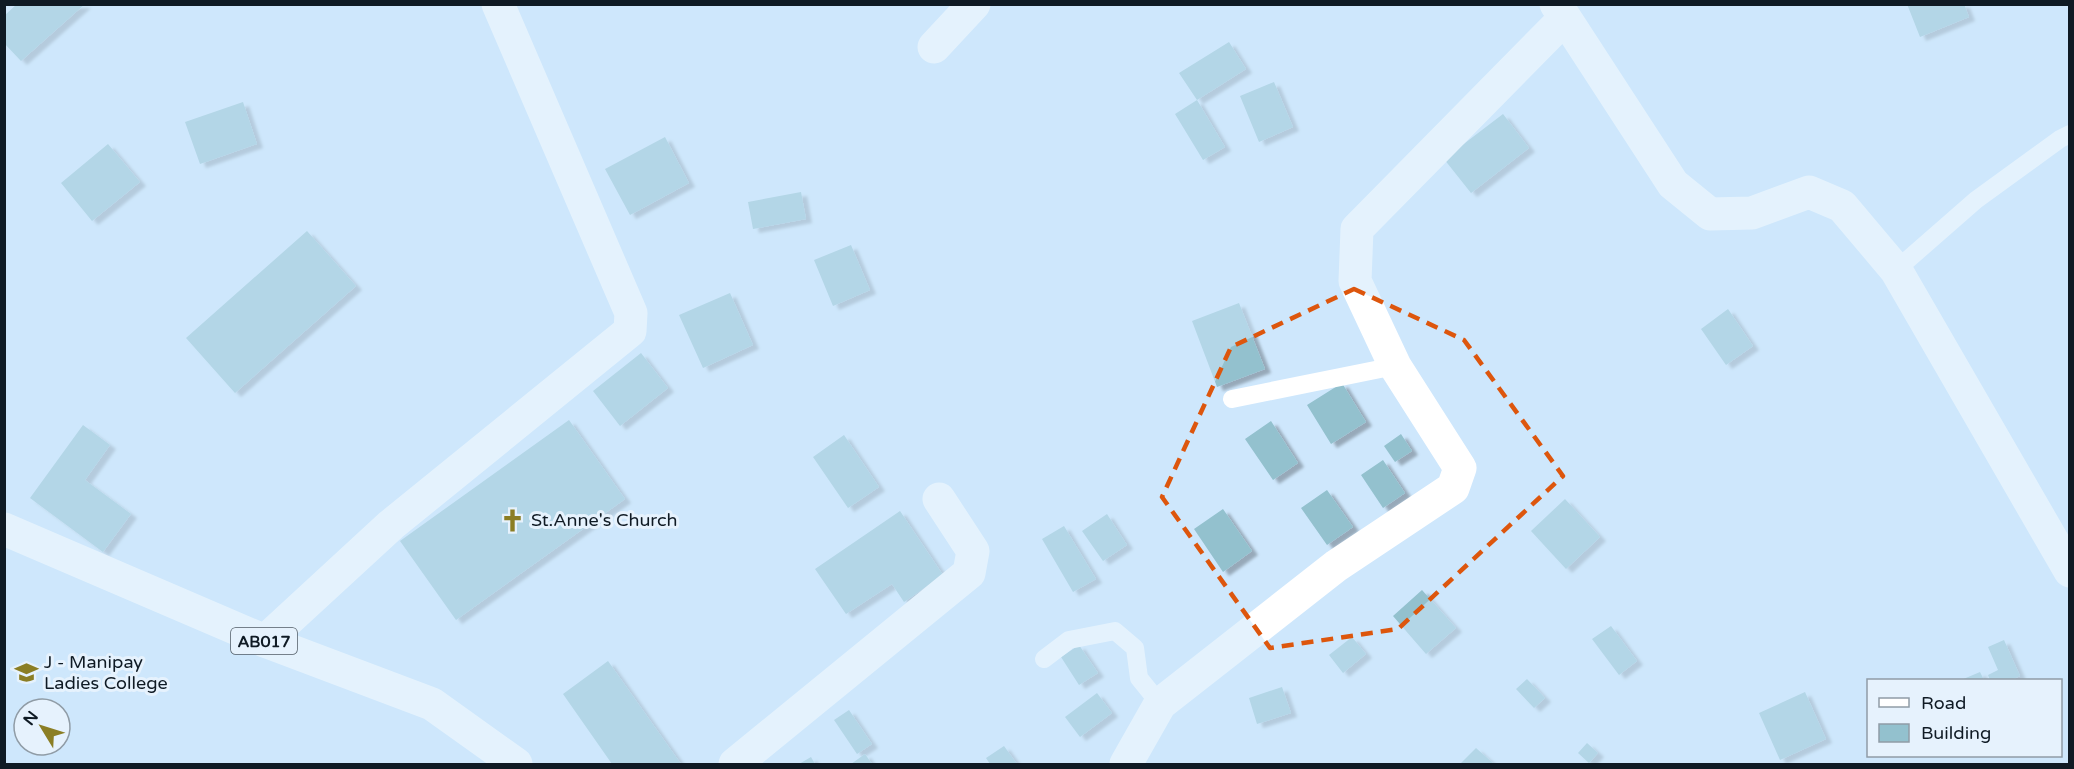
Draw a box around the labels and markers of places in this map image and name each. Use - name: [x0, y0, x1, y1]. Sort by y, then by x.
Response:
- church icon: St.Anne's Church: [500, 507, 526, 533]
- place label: St.Anne's Church: [531, 509, 678, 531]
- place label: J - Manipay Ladies College: [44, 651, 168, 694]
- school or university icon: J - Manipay Ladies College: [13, 659, 39, 685]

